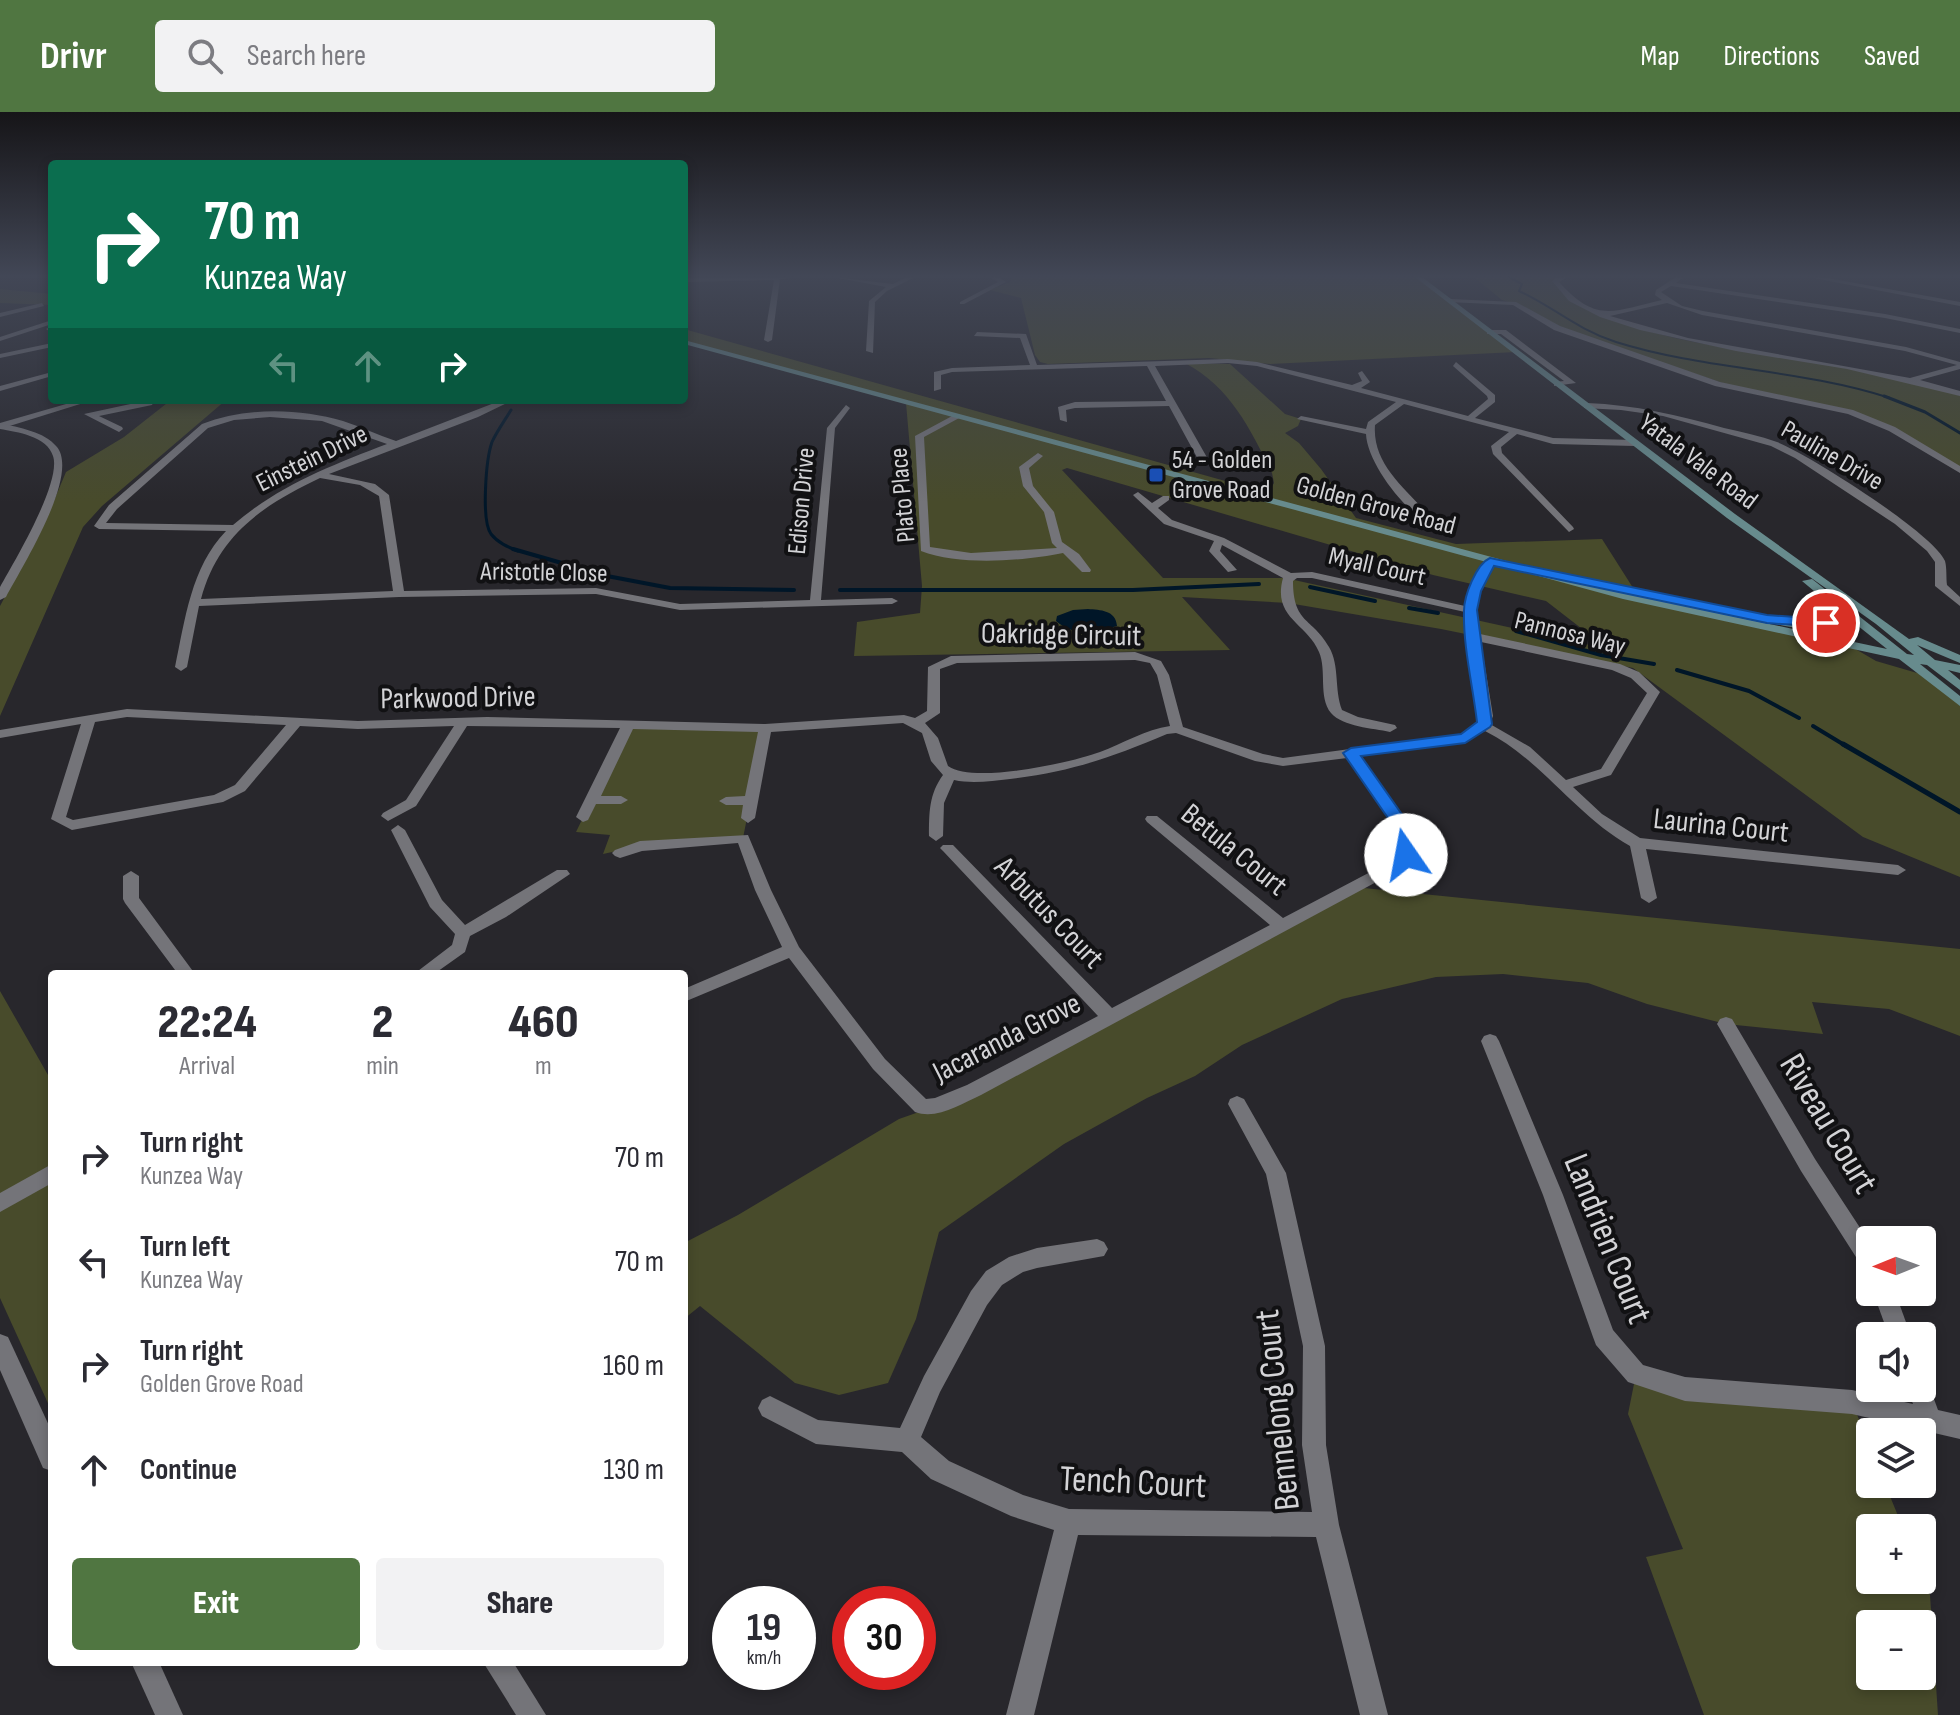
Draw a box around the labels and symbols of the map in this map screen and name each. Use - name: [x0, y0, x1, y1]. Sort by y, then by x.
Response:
- street label: Yatala Vale Road: [1633, 407, 1763, 517]
- street label: Pauline Drive: [1775, 414, 1889, 498]
- street label: Einstein Drive: [251, 419, 373, 499]
- place label: 54 - Golden Grove Road: [1172, 445, 1272, 506]
- street label: Edison Drive: [782, 446, 822, 556]
- street label: Plato Place: [883, 446, 923, 544]
- marker: 54 - Golden Grove Road: [1147, 466, 1165, 484]
- street label: Golden Grove Road: [1293, 470, 1459, 542]
- street label: Myall Court: [1325, 541, 1429, 593]
- street label: Aristotle Close: [479, 556, 608, 590]
- pin: [1792, 589, 1860, 657]
- street label: Pannosa Way: [1511, 605, 1629, 663]
- street label: Oakridge Circuit: [980, 616, 1142, 654]
- street label: Parkwood Drive: [380, 679, 536, 717]
- street label: Betula Court: [1174, 796, 1294, 904]
- street label: Laurina Court: [1652, 801, 1790, 851]
- position arrow: [1364, 813, 1448, 897]
- street label: Arbutus Court: [986, 849, 1111, 976]
- street label: Jacaranda Grove: [926, 985, 1087, 1091]
- street label: Riveau Court: [1770, 1047, 1886, 1201]
- street label: Landrien Court: [1554, 1148, 1660, 1330]
- north arrow: [1856, 1226, 1936, 1306]
- street label: Bennelong Court: [1246, 1307, 1310, 1513]
- street label: Tench Court: [1059, 1458, 1207, 1508]
- speed limit sign: 30: [832, 1586, 936, 1690]

